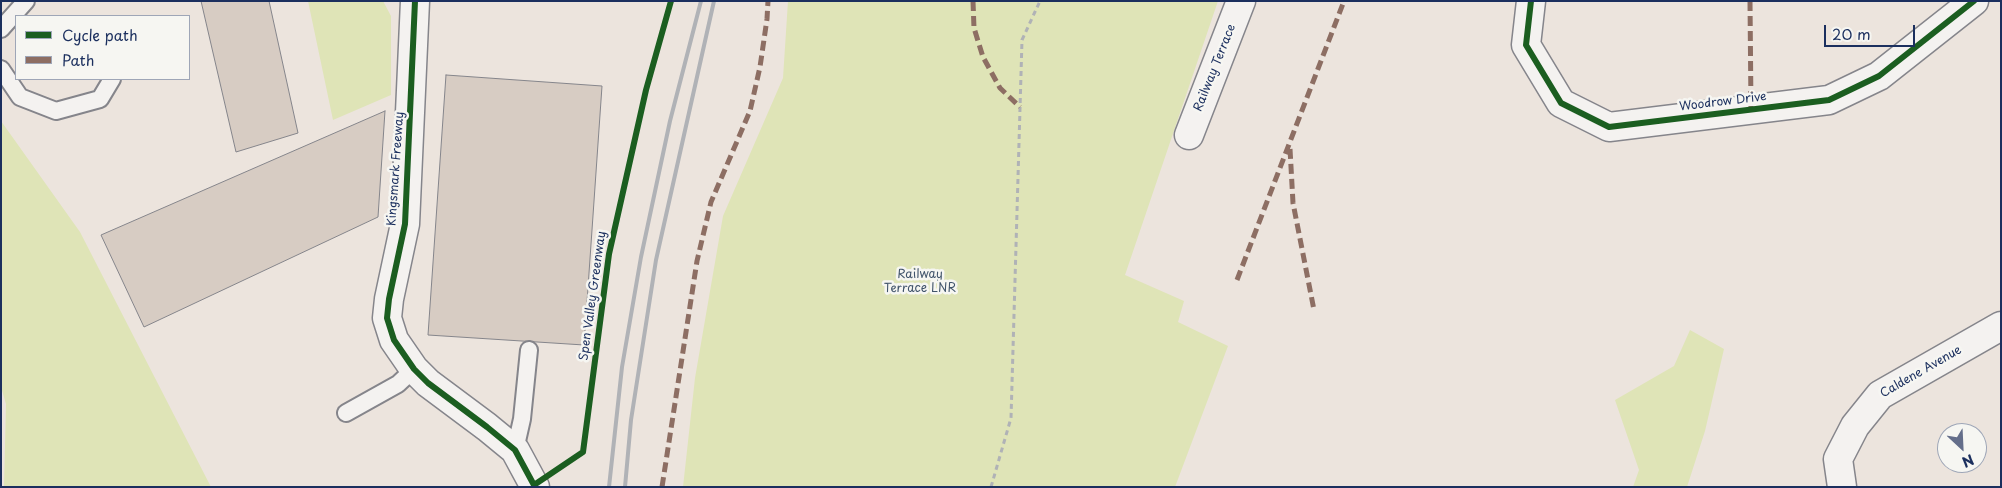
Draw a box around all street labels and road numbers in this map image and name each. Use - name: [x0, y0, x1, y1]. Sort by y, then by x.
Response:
- street label: Railway Terrace: [1191, 22, 1239, 114]
- street label: Woodrow Drive: [1679, 90, 1767, 114]
- street label: Kingsmark Freeway: [385, 111, 407, 227]
- street label: Spen Valley Greenway: [577, 230, 609, 362]
- street label: Caldene Avenue: [1878, 343, 1964, 401]

